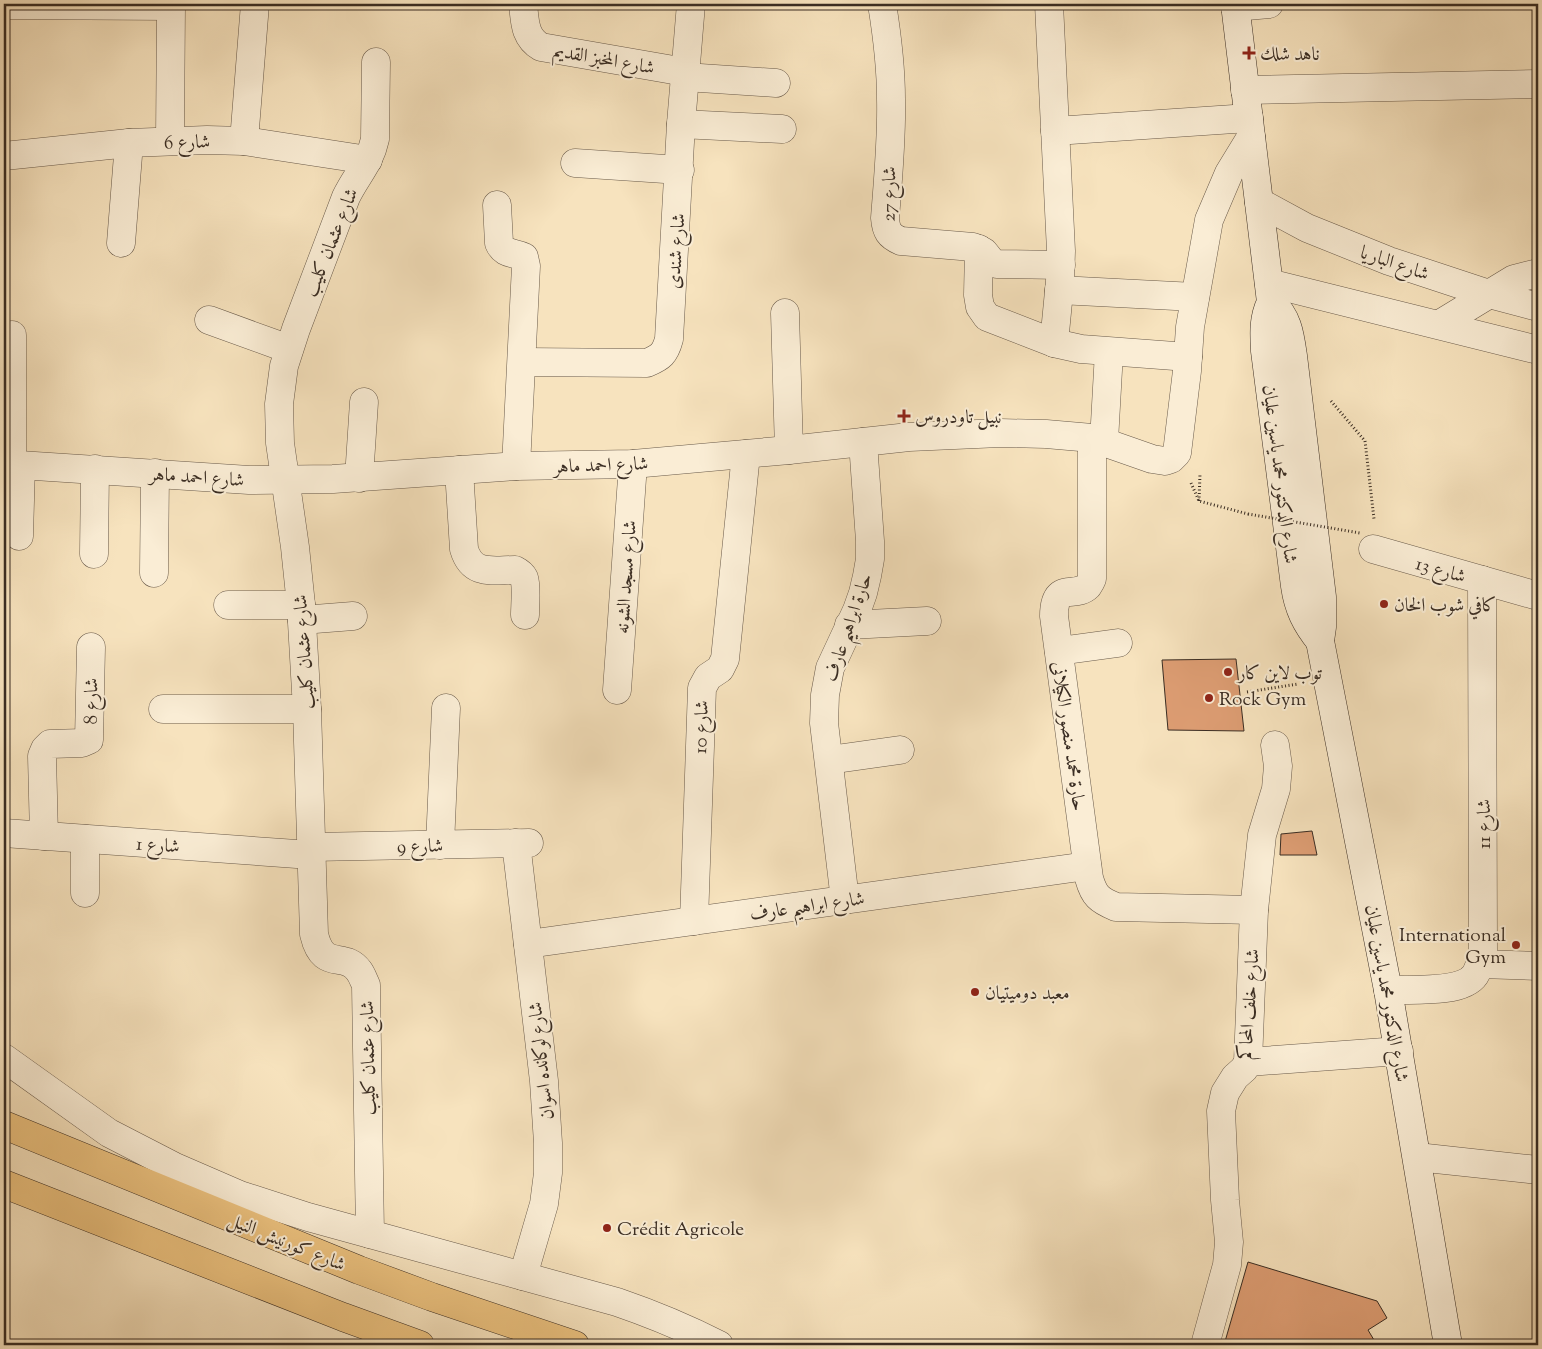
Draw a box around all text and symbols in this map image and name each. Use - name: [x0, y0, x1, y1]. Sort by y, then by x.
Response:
- street label: شارع المخبز القديم: [551, 38, 656, 84]
- place label: ناهد شلك: [1260, 42, 1320, 69]
- marker: ناهد شلك: [1242, 46, 1256, 60]
- street label: شارع 6: [164, 130, 211, 157]
- street label: شارع 27: [877, 166, 904, 222]
- street label: شارع عثمان كليب: [298, 185, 366, 301]
- street label: شارع شندى: [661, 212, 694, 290]
- street label: شارع الباريا: [1356, 240, 1432, 289]
- street label: شارع الدكتور محمد ياسين عليان: [1254, 383, 1303, 565]
- place label: نبيل تاودروس: [915, 405, 1002, 432]
- marker: نبيل تاودروس: [897, 409, 911, 423]
- street label: شارع احمد ماهر: [551, 451, 649, 482]
- street label: شارع احمد ماهر: [147, 462, 245, 495]
- street label: شارع مسجد الشونه: [610, 519, 645, 635]
- street label: شارع 13: [1412, 551, 1469, 591]
- street label: حارة ابراهيم عارف: [818, 570, 884, 687]
- place label: كافي شوب الخان: [1394, 593, 1497, 620]
- street label: شارع عثمان كليب: [288, 594, 323, 710]
- marker: كافي شوب الخان: [1378, 598, 1390, 610]
- street label: حارة محمد منصور الكيلانى: [1044, 660, 1091, 813]
- place label: توب لاين كار: [1236, 661, 1322, 688]
- marker: توب لاين كار: [1222, 666, 1234, 678]
- street label: شارع 8: [79, 678, 106, 725]
- place label: Rock Gym: [1219, 687, 1306, 714]
- marker: Rock Gym: [1203, 692, 1215, 704]
- street label: شارع 10: [688, 700, 717, 754]
- street label: شارع 11: [1472, 799, 1499, 849]
- street label: شارع 1: [135, 832, 180, 861]
- street label: شارع 9: [397, 834, 443, 861]
- street label: شارع ابراهيم عارف: [748, 886, 867, 933]
- street label: شارع الدكتور محمد ياسين عليان: [1357, 903, 1414, 1084]
- place label: International Gym: [1399, 923, 1506, 972]
- marker: International Gym: [1510, 939, 1522, 951]
- street label: شارع خلف المحاكم: [1233, 948, 1269, 1061]
- place label: معبد دوميتيان: [985, 981, 1070, 1008]
- marker: معبد دوميتيان: [969, 986, 981, 998]
- street label: شارع عثمان كليب: [355, 1000, 384, 1116]
- street label: شارع لوكانده اسوان: [523, 1000, 562, 1121]
- street label: شارع كورنيش النيل: [223, 1207, 349, 1279]
- place label: Crédit Agricole: [617, 1217, 744, 1244]
- marker: Crédit Agricole: [601, 1222, 613, 1234]

